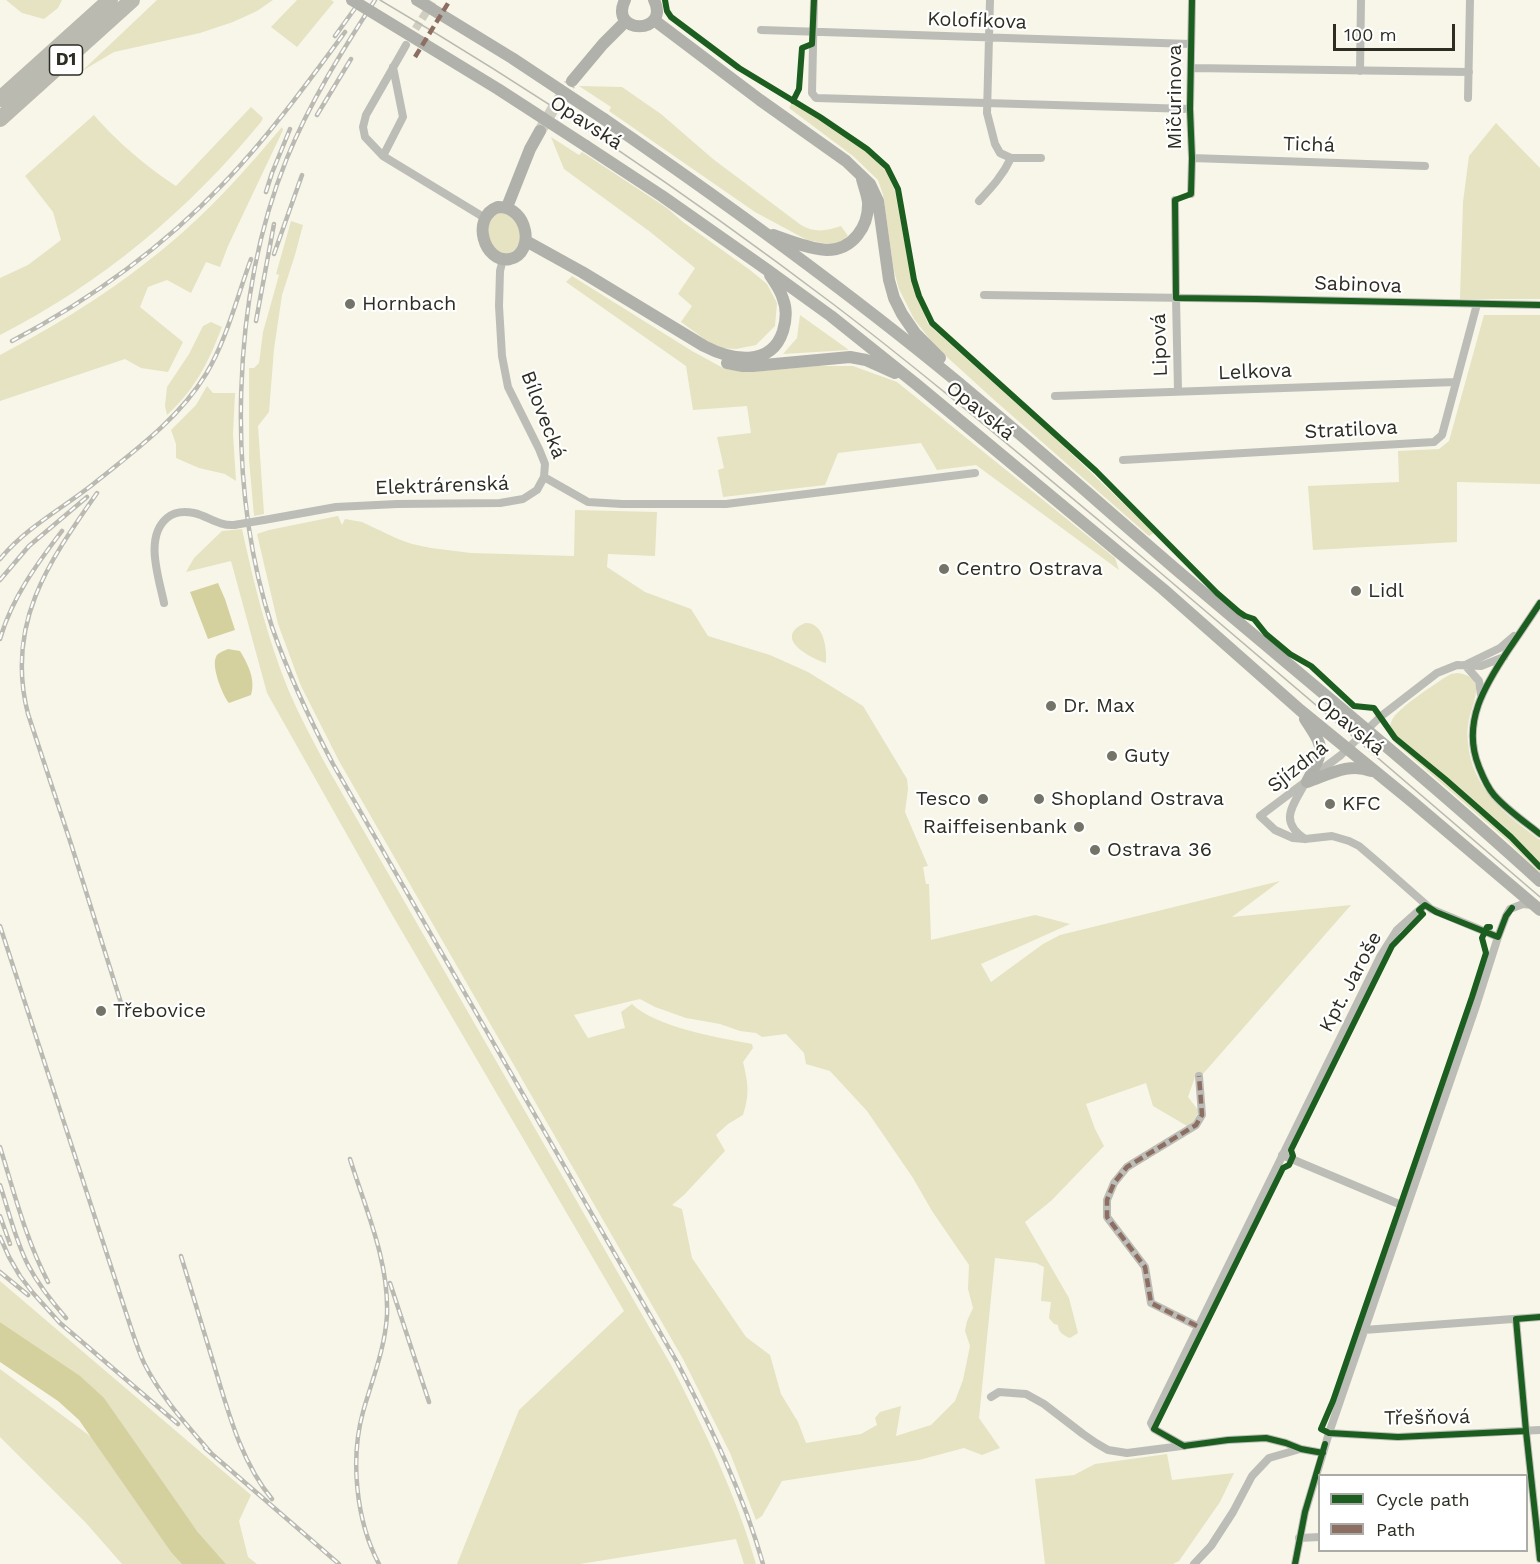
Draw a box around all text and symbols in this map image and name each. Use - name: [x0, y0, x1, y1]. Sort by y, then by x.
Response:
- street label: Kolofíkova: [927, 7, 1027, 35]
- scale bar: [1336, 12, 1458, 50]
- text: 100 m: [1344, 24, 1397, 45]
- street label: Mičurinova: [1163, 44, 1187, 150]
- road number: D1: [50, 45, 82, 75]
- street label: Opavská: [545, 91, 627, 155]
- street label: Tichá: [1283, 132, 1335, 158]
- street label: Sabinova: [1314, 271, 1402, 299]
- place label: Hornbach: [362, 292, 456, 316]
- marker: Hornbach: [343, 297, 357, 311]
- street label: Lipová: [1147, 313, 1173, 377]
- street label: Lelkova: [1218, 359, 1292, 385]
- street label: Bílovecká: [515, 368, 571, 462]
- street label: Opavská: [941, 376, 1019, 446]
- street label: Stratilova: [1304, 416, 1398, 444]
- street label: Elektrárenská: [375, 472, 509, 500]
- place label: Centro Ostrava: [956, 557, 1103, 581]
- marker: Centro Ostrava: [937, 562, 951, 576]
- place label: Lidl: [1368, 579, 1404, 603]
- marker: Lidl: [1349, 584, 1363, 598]
- street label: Opavská: [1311, 691, 1389, 761]
- place label: Dr. Max: [1063, 694, 1135, 718]
- marker: Dr. Max: [1044, 699, 1058, 713]
- street label: Sjízdná: [1263, 736, 1333, 798]
- place label: Guty: [1124, 744, 1170, 768]
- marker: Guty: [1105, 749, 1119, 763]
- place label: Tesco: [916, 787, 971, 811]
- place label: Shopland Ostrava: [1051, 787, 1224, 811]
- marker: Tesco: [976, 792, 990, 806]
- marker: Shopland Ostrava: [1032, 792, 1046, 806]
- place label: KFC: [1342, 792, 1381, 816]
- marker: KFC: [1323, 797, 1337, 811]
- place label: Raiffeisenbank: [923, 815, 1067, 839]
- marker: Raiffeisenbank: [1072, 820, 1086, 834]
- place label: Ostrava 36: [1107, 838, 1212, 862]
- marker: Ostrava 36: [1088, 843, 1102, 857]
- street label: Kpt. Jaroše: [1315, 928, 1387, 1036]
- place label: Třebovice: [113, 999, 206, 1023]
- marker: Třebovice: [94, 1004, 108, 1018]
- street label: Třešňová: [1384, 1405, 1470, 1431]
- legend: [1318, 1474, 1528, 1552]
- text: Cycle path: [1376, 1489, 1470, 1510]
- text: Path: [1376, 1519, 1416, 1540]

